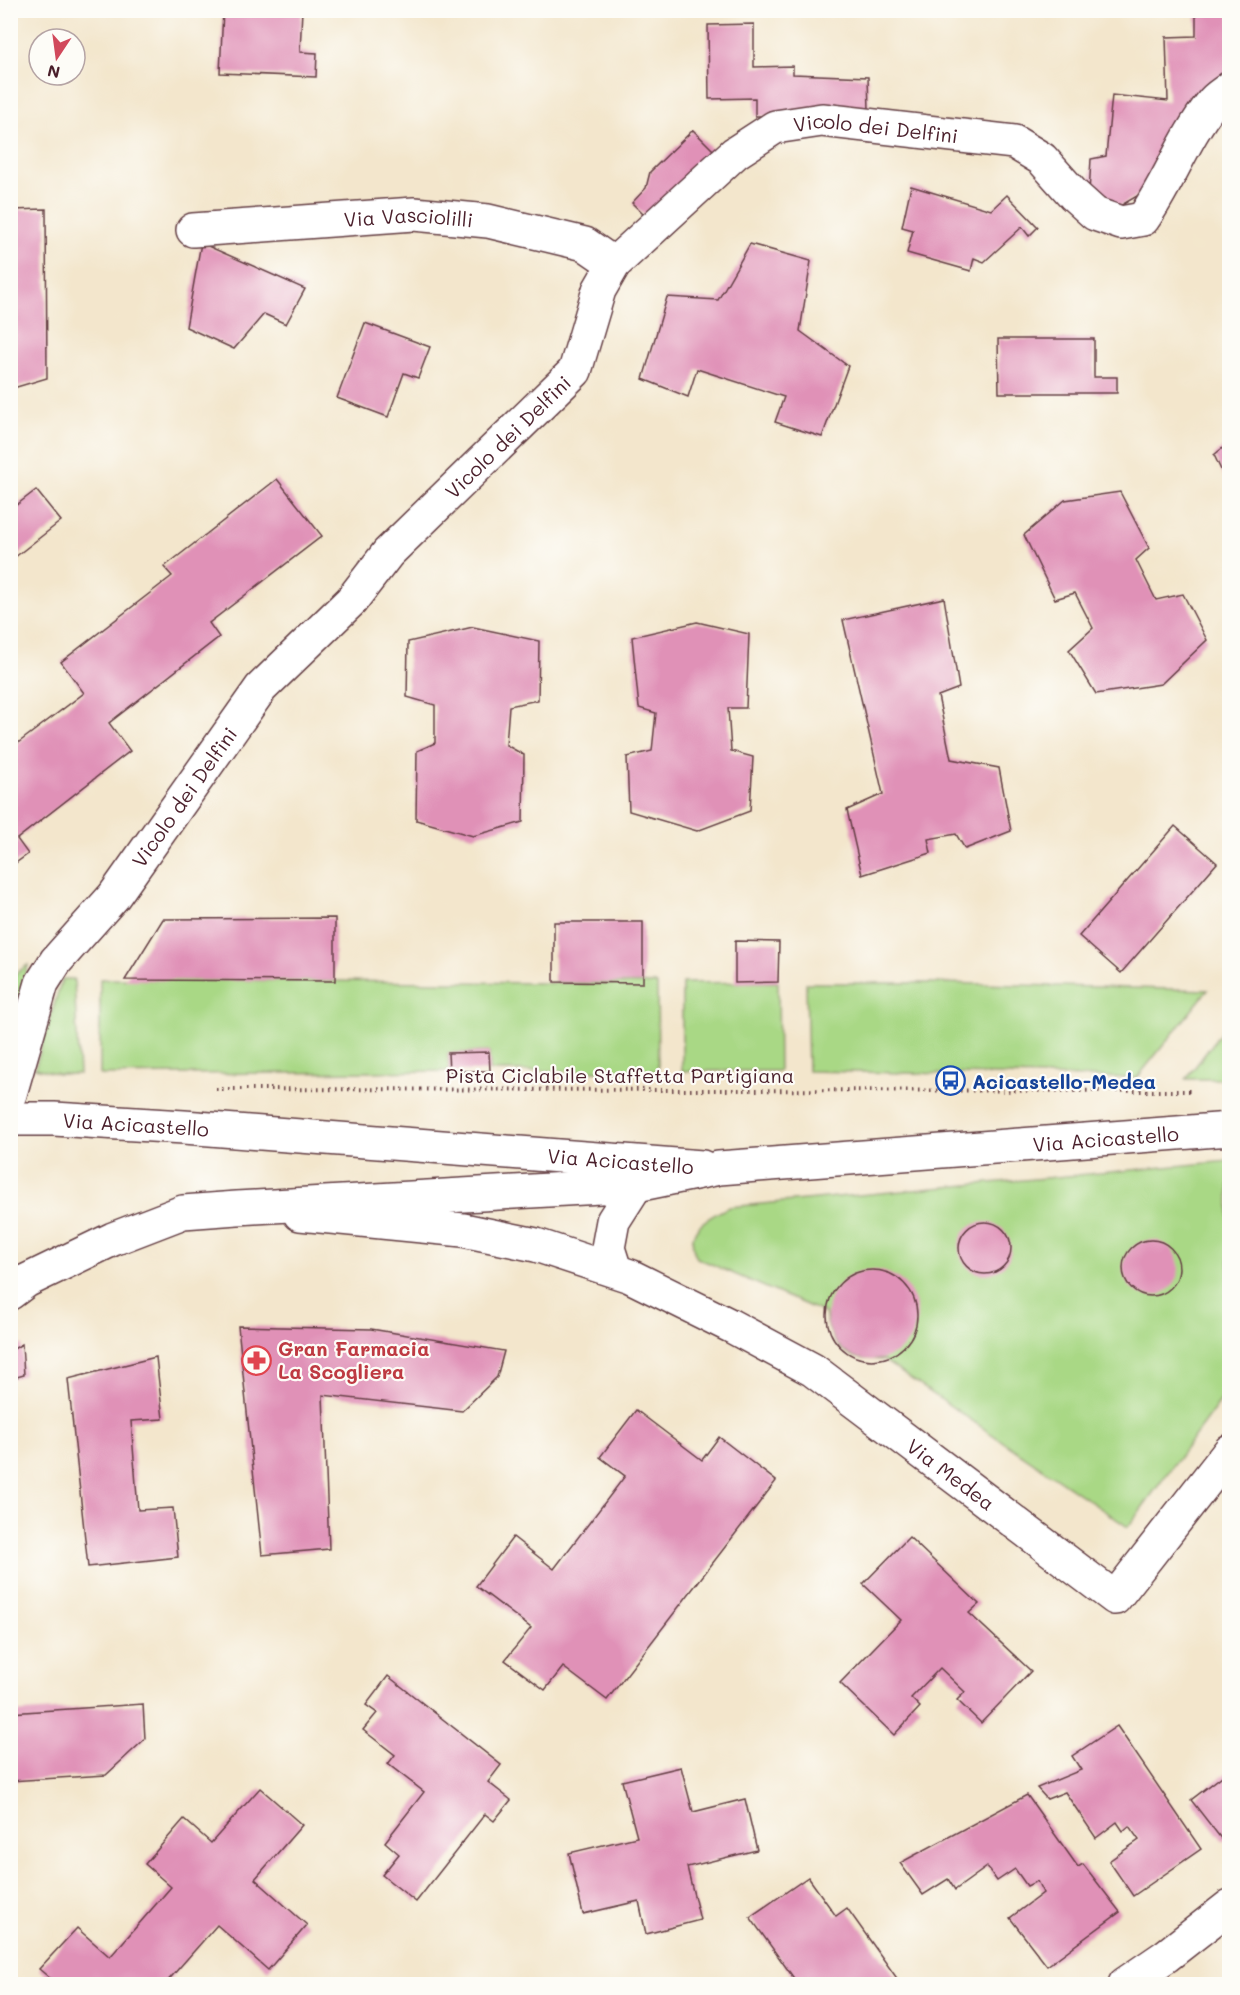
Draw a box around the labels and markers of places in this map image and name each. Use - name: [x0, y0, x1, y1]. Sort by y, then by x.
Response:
- bus stop icon: Acicastello-Medea: [935, 1065, 967, 1097]
- place label: Acicastello-Medea: [972, 1068, 1156, 1094]
- place label: Gran Farmacia La Scogliera: [278, 1335, 429, 1384]
- pharmacy icon: Gran Farmacia La Scogliera: [241, 1344, 273, 1376]

